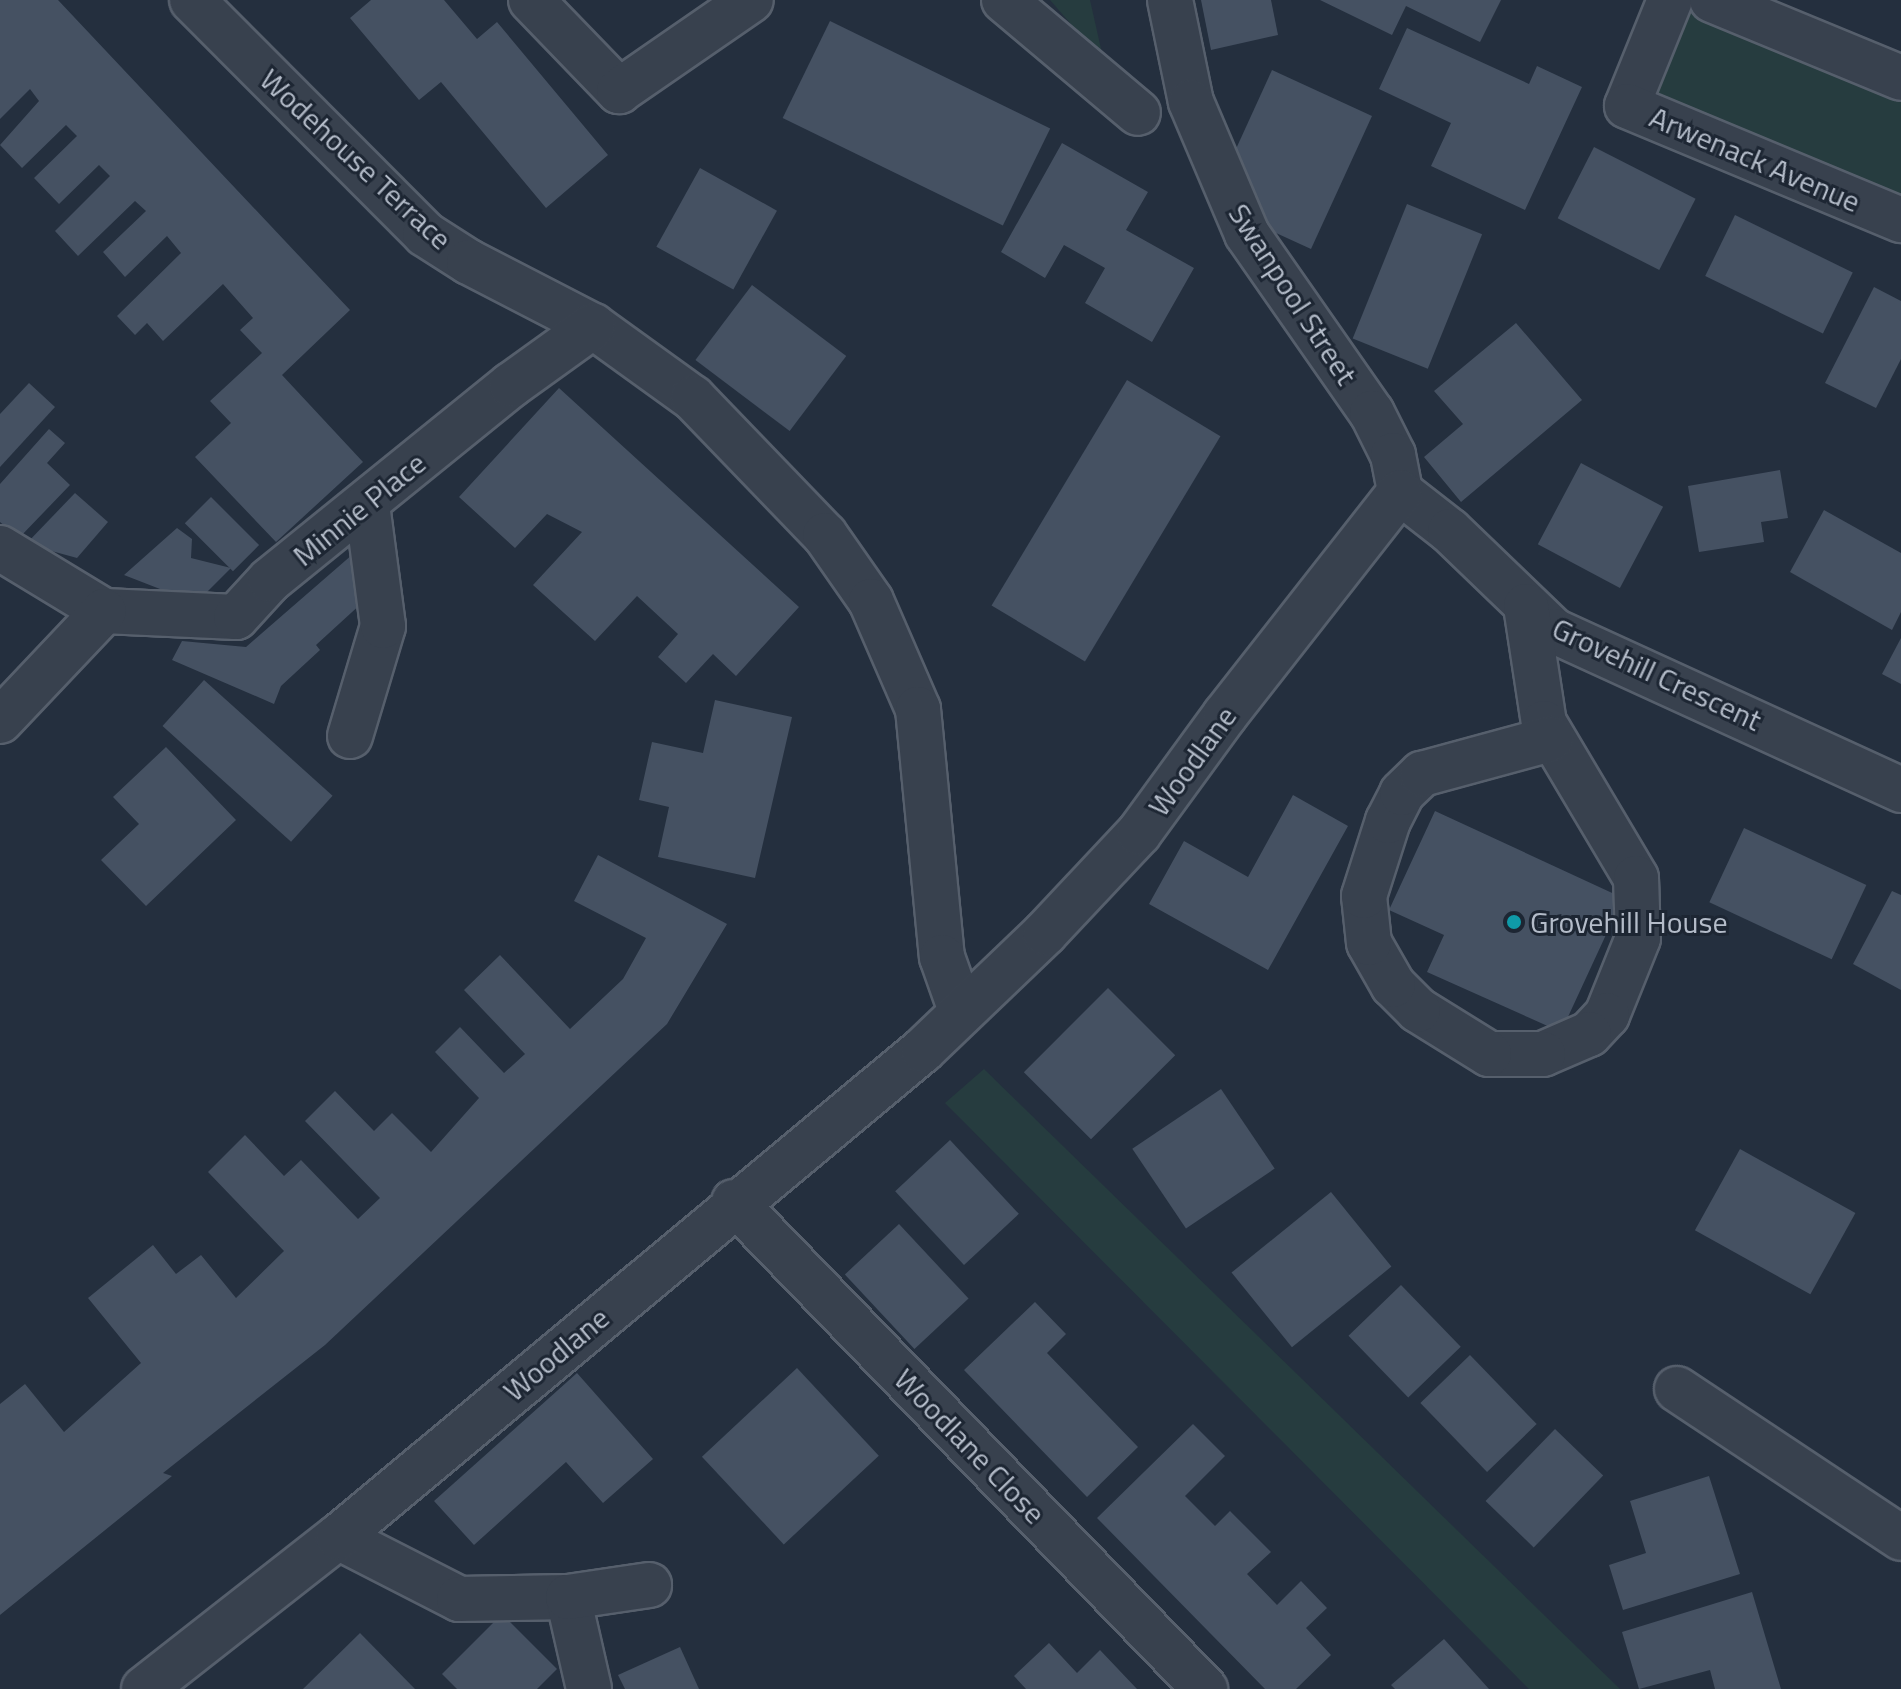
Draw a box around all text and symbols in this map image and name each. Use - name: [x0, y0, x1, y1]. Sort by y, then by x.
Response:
- street label: Wodehouse Terrace: [253, 61, 459, 257]
- street label: Arwenack Avenue: [1644, 98, 1866, 220]
- street label: Swanpool Street: [1221, 197, 1365, 391]
- street label: Minnie Place: [285, 445, 433, 573]
- street label: Grovehill Crescent: [1547, 610, 1767, 738]
- street label: Woodlane: [1140, 699, 1244, 823]
- place label: Grovehill House: [1530, 904, 1728, 940]
- marker: Grovehill House: [1505, 913, 1523, 931]
- street label: Woodlane: [496, 1299, 616, 1409]
- street label: Woodlane Close: [887, 1361, 1053, 1531]

